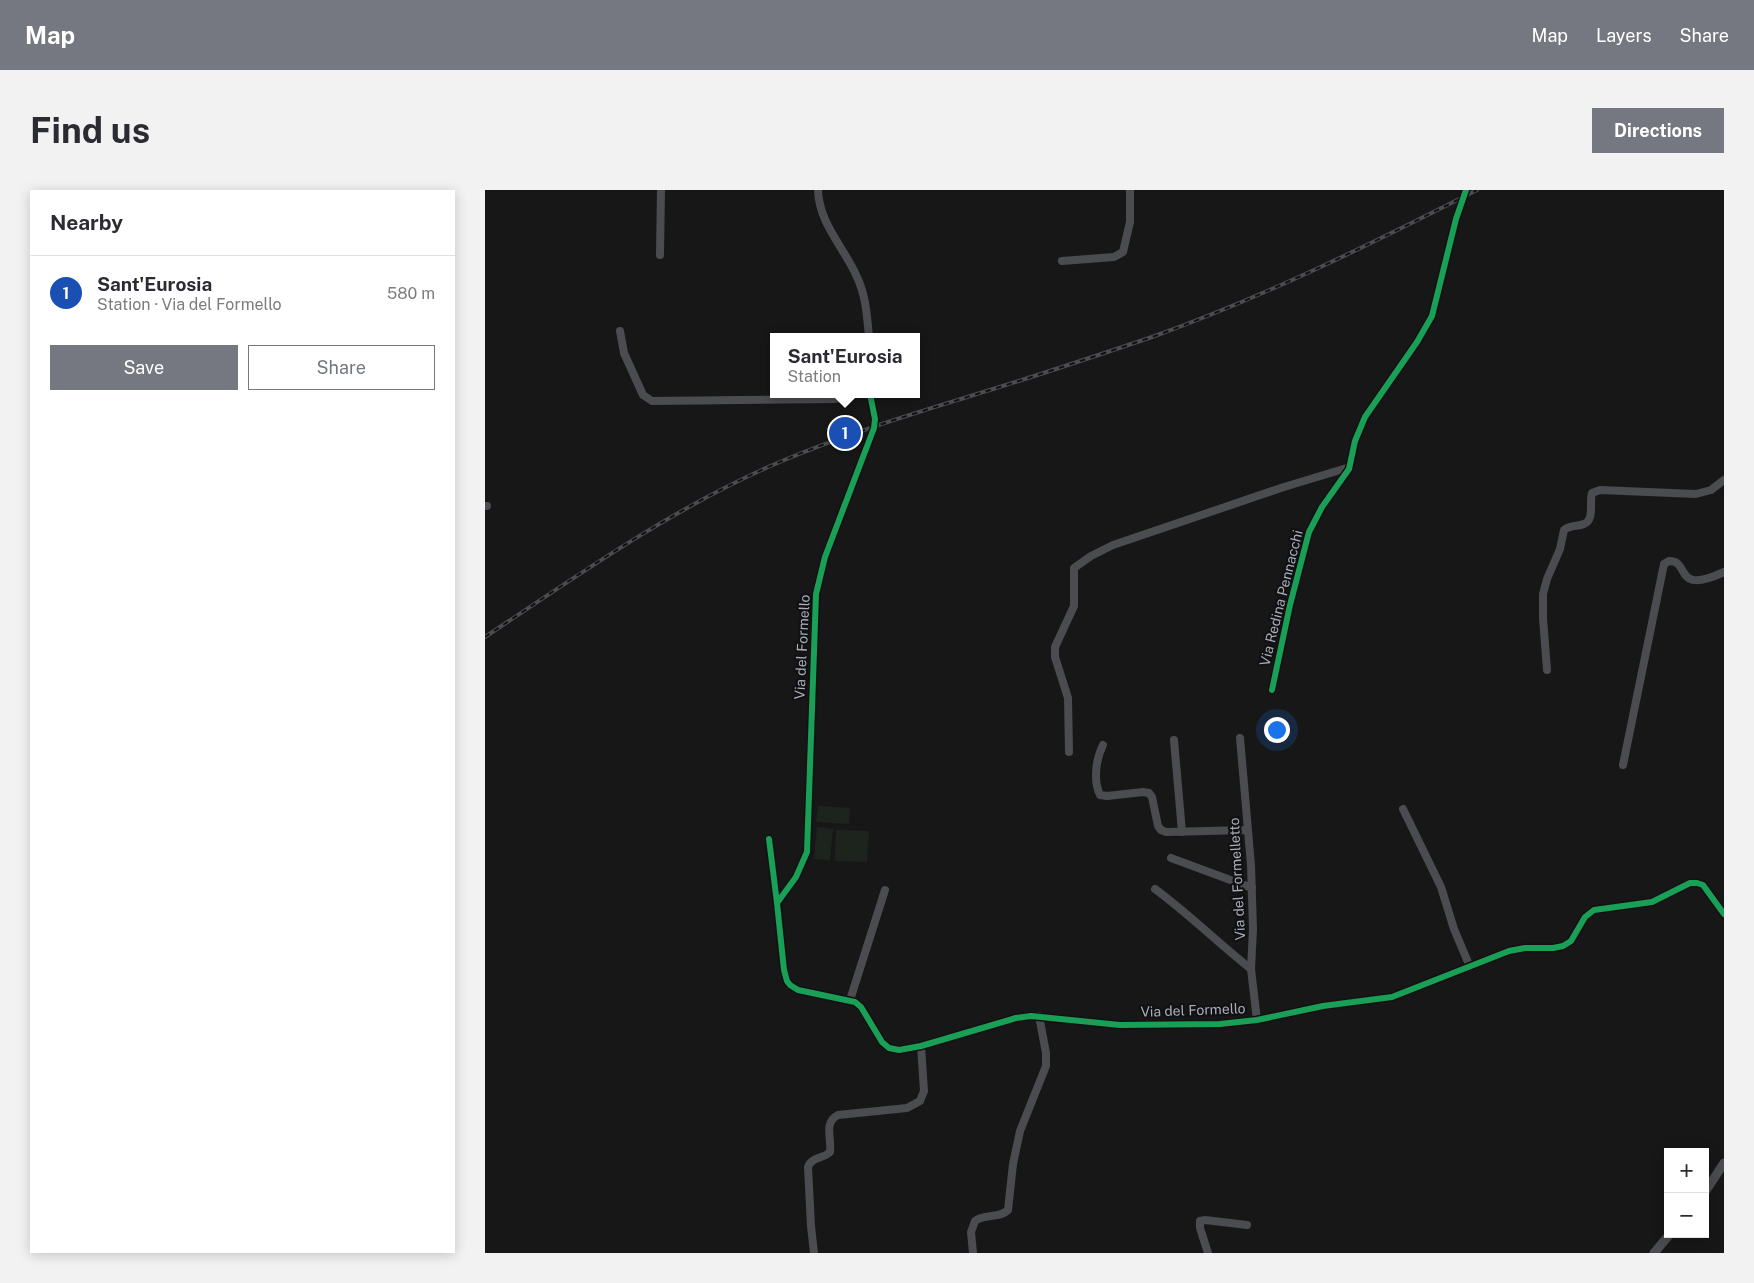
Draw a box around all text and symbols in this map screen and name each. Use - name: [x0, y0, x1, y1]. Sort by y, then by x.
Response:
- text: Map: [25, 21, 75, 49]
- text: Map: [1532, 25, 1568, 46]
- text: Layers: [1596, 25, 1652, 46]
- text: Share: [1680, 25, 1729, 46]
- button: Directions: [1592, 108, 1724, 153]
- text: Find us: [30, 110, 150, 151]
- text: Nearby: [50, 210, 123, 235]
- text: Sant'Eurosia: [97, 273, 212, 295]
- text: 1: [63, 284, 69, 303]
- text: 580 m: [387, 284, 435, 303]
- text: Station · Via del Formello: [97, 295, 282, 314]
- popup: [770, 333, 920, 398]
- button: Save: [50, 345, 238, 390]
- button: Share: [248, 345, 435, 390]
- text: Sant'Eurosia: [787, 345, 903, 367]
- text: Station: [787, 367, 841, 386]
- pin: 1: [829, 414, 861, 452]
- street label: Via Redina Pennacchi: [1256, 528, 1306, 668]
- street label: Via del Formello: [791, 594, 813, 700]
- your location: [1264, 717, 1290, 743]
- street label: Via del Formelletto: [1226, 817, 1248, 941]
- street label: Via del Formello: [1140, 1000, 1246, 1020]
- map controls: [1664, 1148, 1709, 1238]
- button: +: [1664, 1148, 1709, 1193]
- button: −: [1664, 1193, 1709, 1238]

